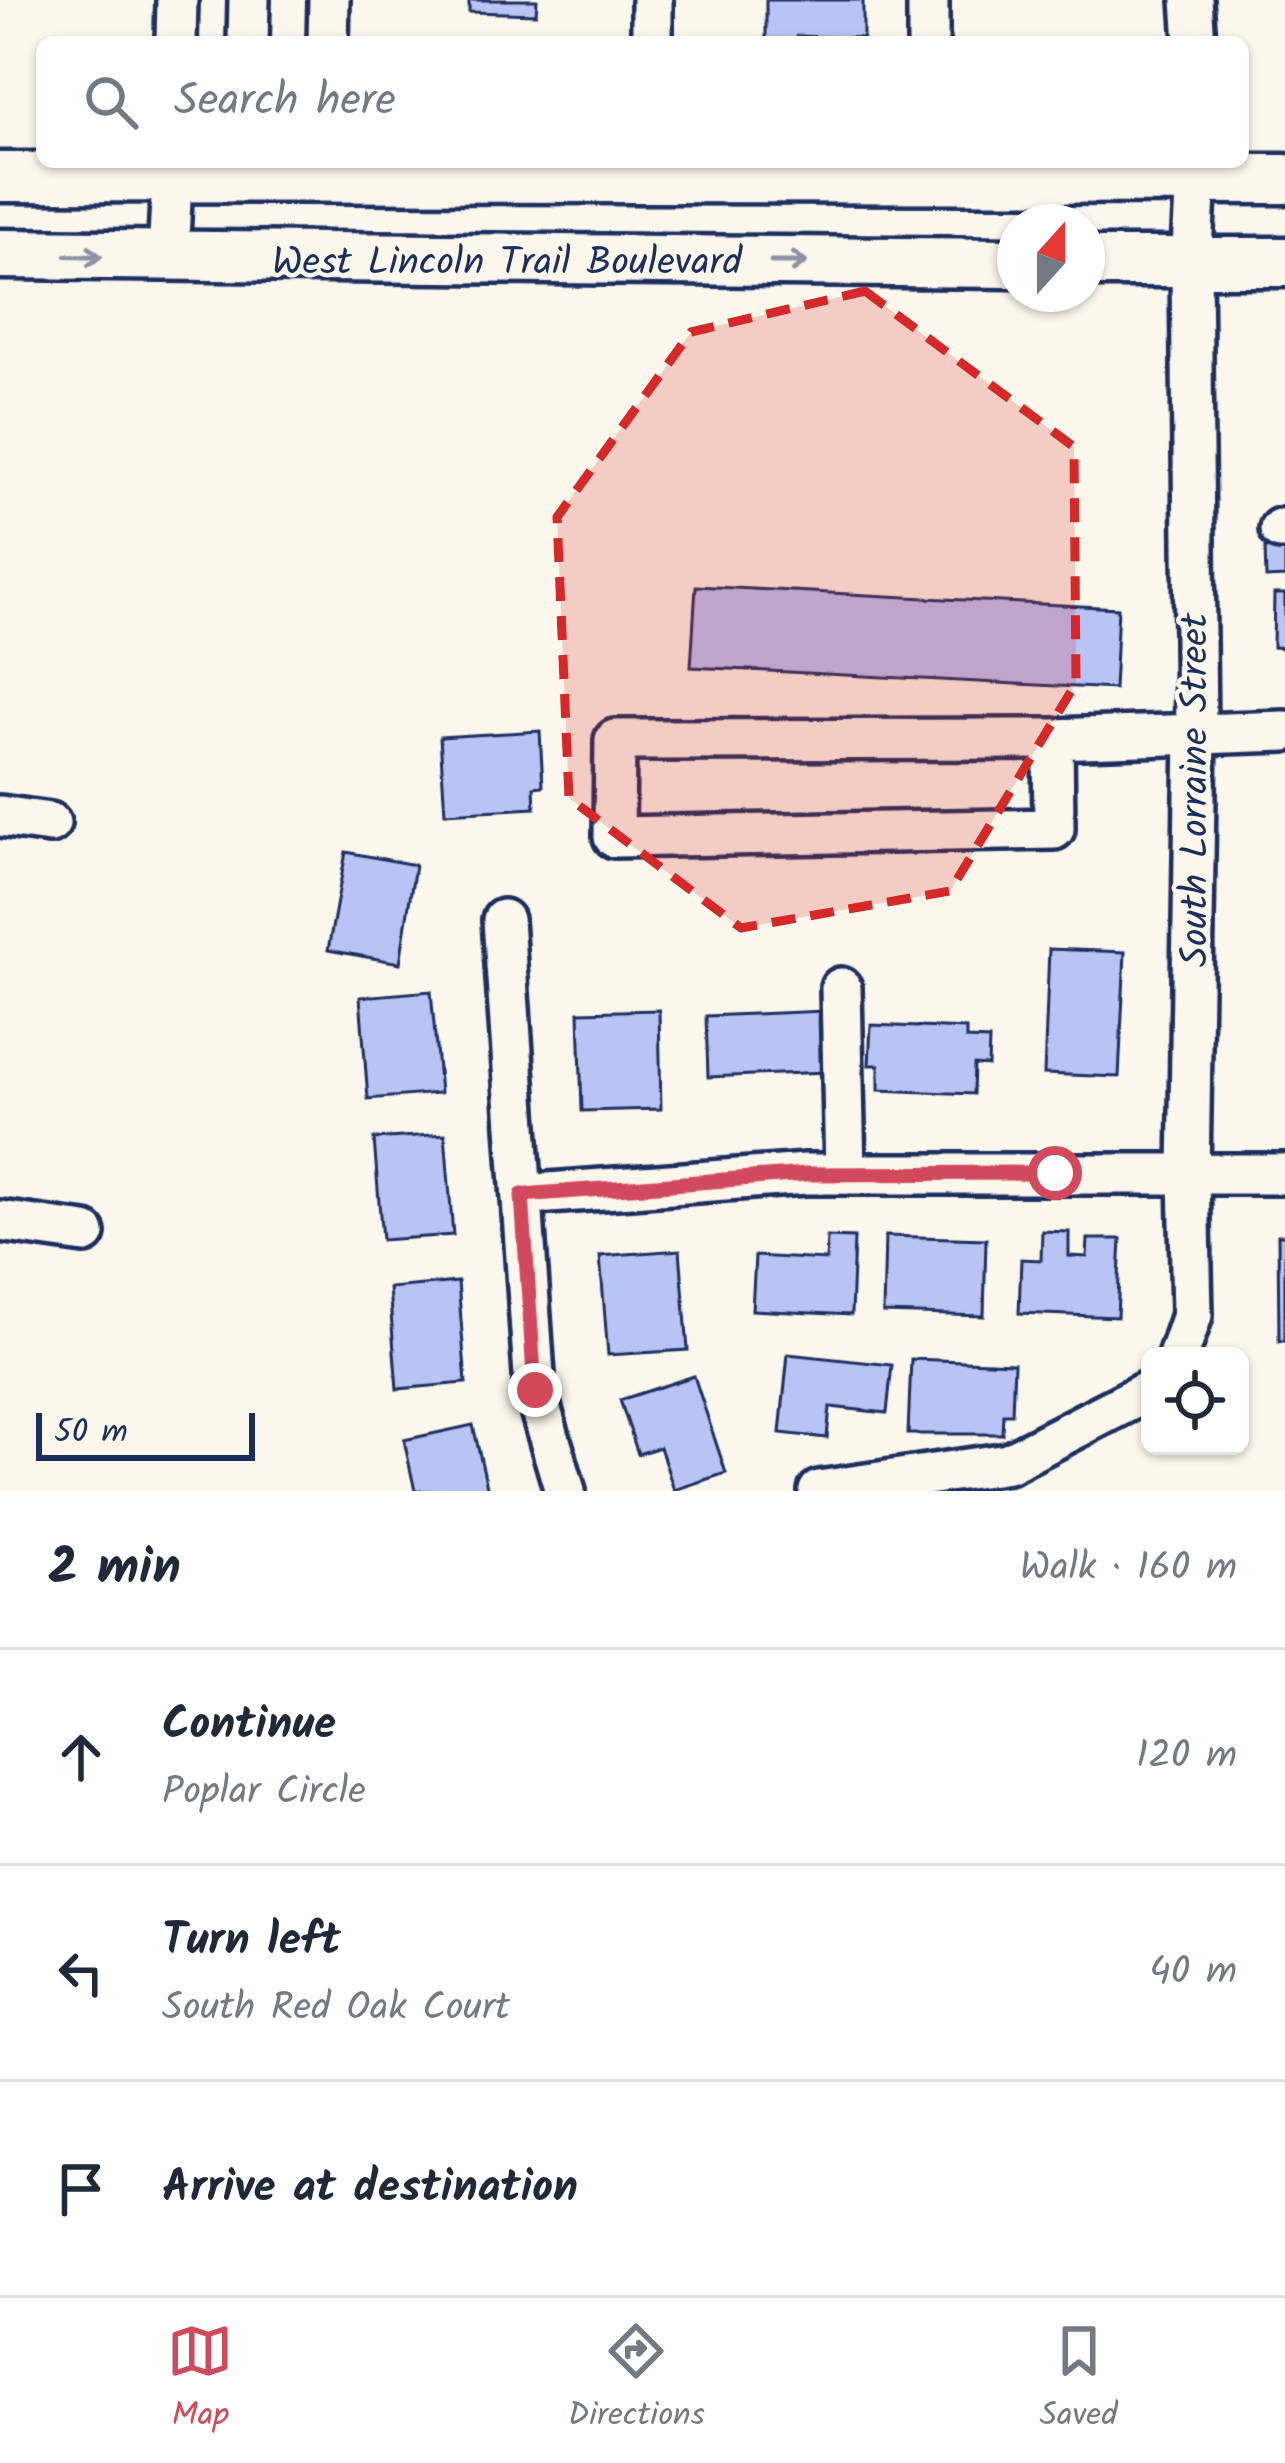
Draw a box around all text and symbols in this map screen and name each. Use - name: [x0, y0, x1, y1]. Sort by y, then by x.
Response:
- search box: [36, 36, 1249, 168]
- text: Search here: [174, 66, 396, 138]
- icon: search: [78, 69, 144, 135]
- north arrow: [997, 204, 1105, 312]
- street label: West Lincoln Trail Boulevard: [272, 233, 743, 295]
- one-way arrow: [64, 244, 103, 267]
- one-way arrow: [769, 251, 808, 273]
- street label: South Lorraine Street: [1166, 612, 1228, 967]
- route start: [1028, 1146, 1082, 1200]
- map controls: [1141, 1347, 1249, 1455]
- button: locate: [1141, 1347, 1249, 1455]
- route end: [508, 1363, 562, 1417]
- scale bar: [36, 1407, 255, 1460]
- text: 50 m: [54, 1407, 128, 1460]
- text: 2 min: [48, 1529, 181, 1610]
- text: Walk · 160 m: [1020, 1538, 1237, 1600]
- text: Continue: [162, 1690, 336, 1762]
- icon: ahead: [48, 1724, 114, 1790]
- text: 120 m: [1136, 1726, 1237, 1788]
- text: Poplar Circle: [162, 1762, 366, 1824]
- text: Turn left: [162, 1906, 341, 1978]
- icon: left: [48, 1940, 114, 2006]
- text: 40 m: [1149, 1942, 1237, 2004]
- text: South Red Oak Court: [162, 1978, 510, 2040]
- text: Arrive at destination: [162, 2153, 578, 2225]
- icon: arrive: [48, 2156, 114, 2222]
- tab: Map: [167, 2318, 233, 2443]
- tab: Directions: [568, 2318, 705, 2443]
- tab: Saved: [1039, 2318, 1118, 2443]

